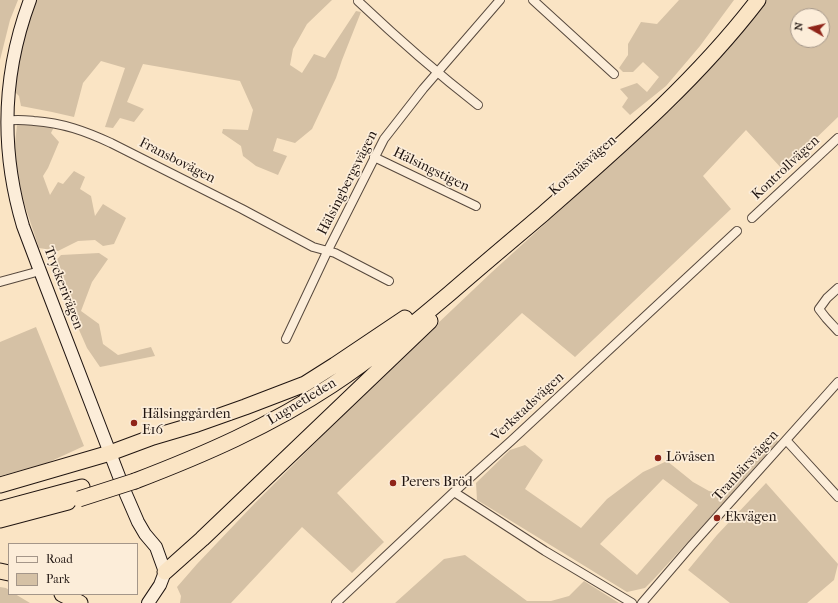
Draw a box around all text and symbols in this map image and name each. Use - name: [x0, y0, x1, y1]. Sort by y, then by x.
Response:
- north arrow: [790, 8, 830, 48]
- text: N: [792, 21, 806, 31]
- street label: Hälsingbergsvägen: [314, 128, 382, 238]
- street label: Korsnäsvägen: [546, 132, 620, 200]
- street label: Kontrollvägen: [749, 132, 823, 204]
- street label: Fransbovägen: [136, 135, 218, 187]
- street label: Hälsingstigen: [390, 144, 472, 196]
- street label: Tryckerivägen: [39, 244, 87, 332]
- street label: Verkstadsvägen: [488, 369, 568, 445]
- street label: Lugnetleden: [265, 375, 339, 429]
- place label: Hälsinggården E16: [142, 407, 231, 440]
- marker: Hälsinggården E16: [129, 418, 139, 428]
- street label: Tranbärsvägen: [710, 427, 782, 505]
- place label: Lövåsen: [666, 450, 715, 466]
- marker: Lövåsen: [653, 453, 663, 463]
- place label: Perers Bröd: [401, 475, 473, 491]
- marker: Perers Bröd: [388, 478, 398, 488]
- place label: Ekvägen: [725, 510, 777, 526]
- marker: Ekvägen: [712, 513, 722, 523]
- legend: [8, 543, 138, 595]
- text: Road: [46, 552, 73, 566]
- text: Park: [46, 572, 70, 586]

